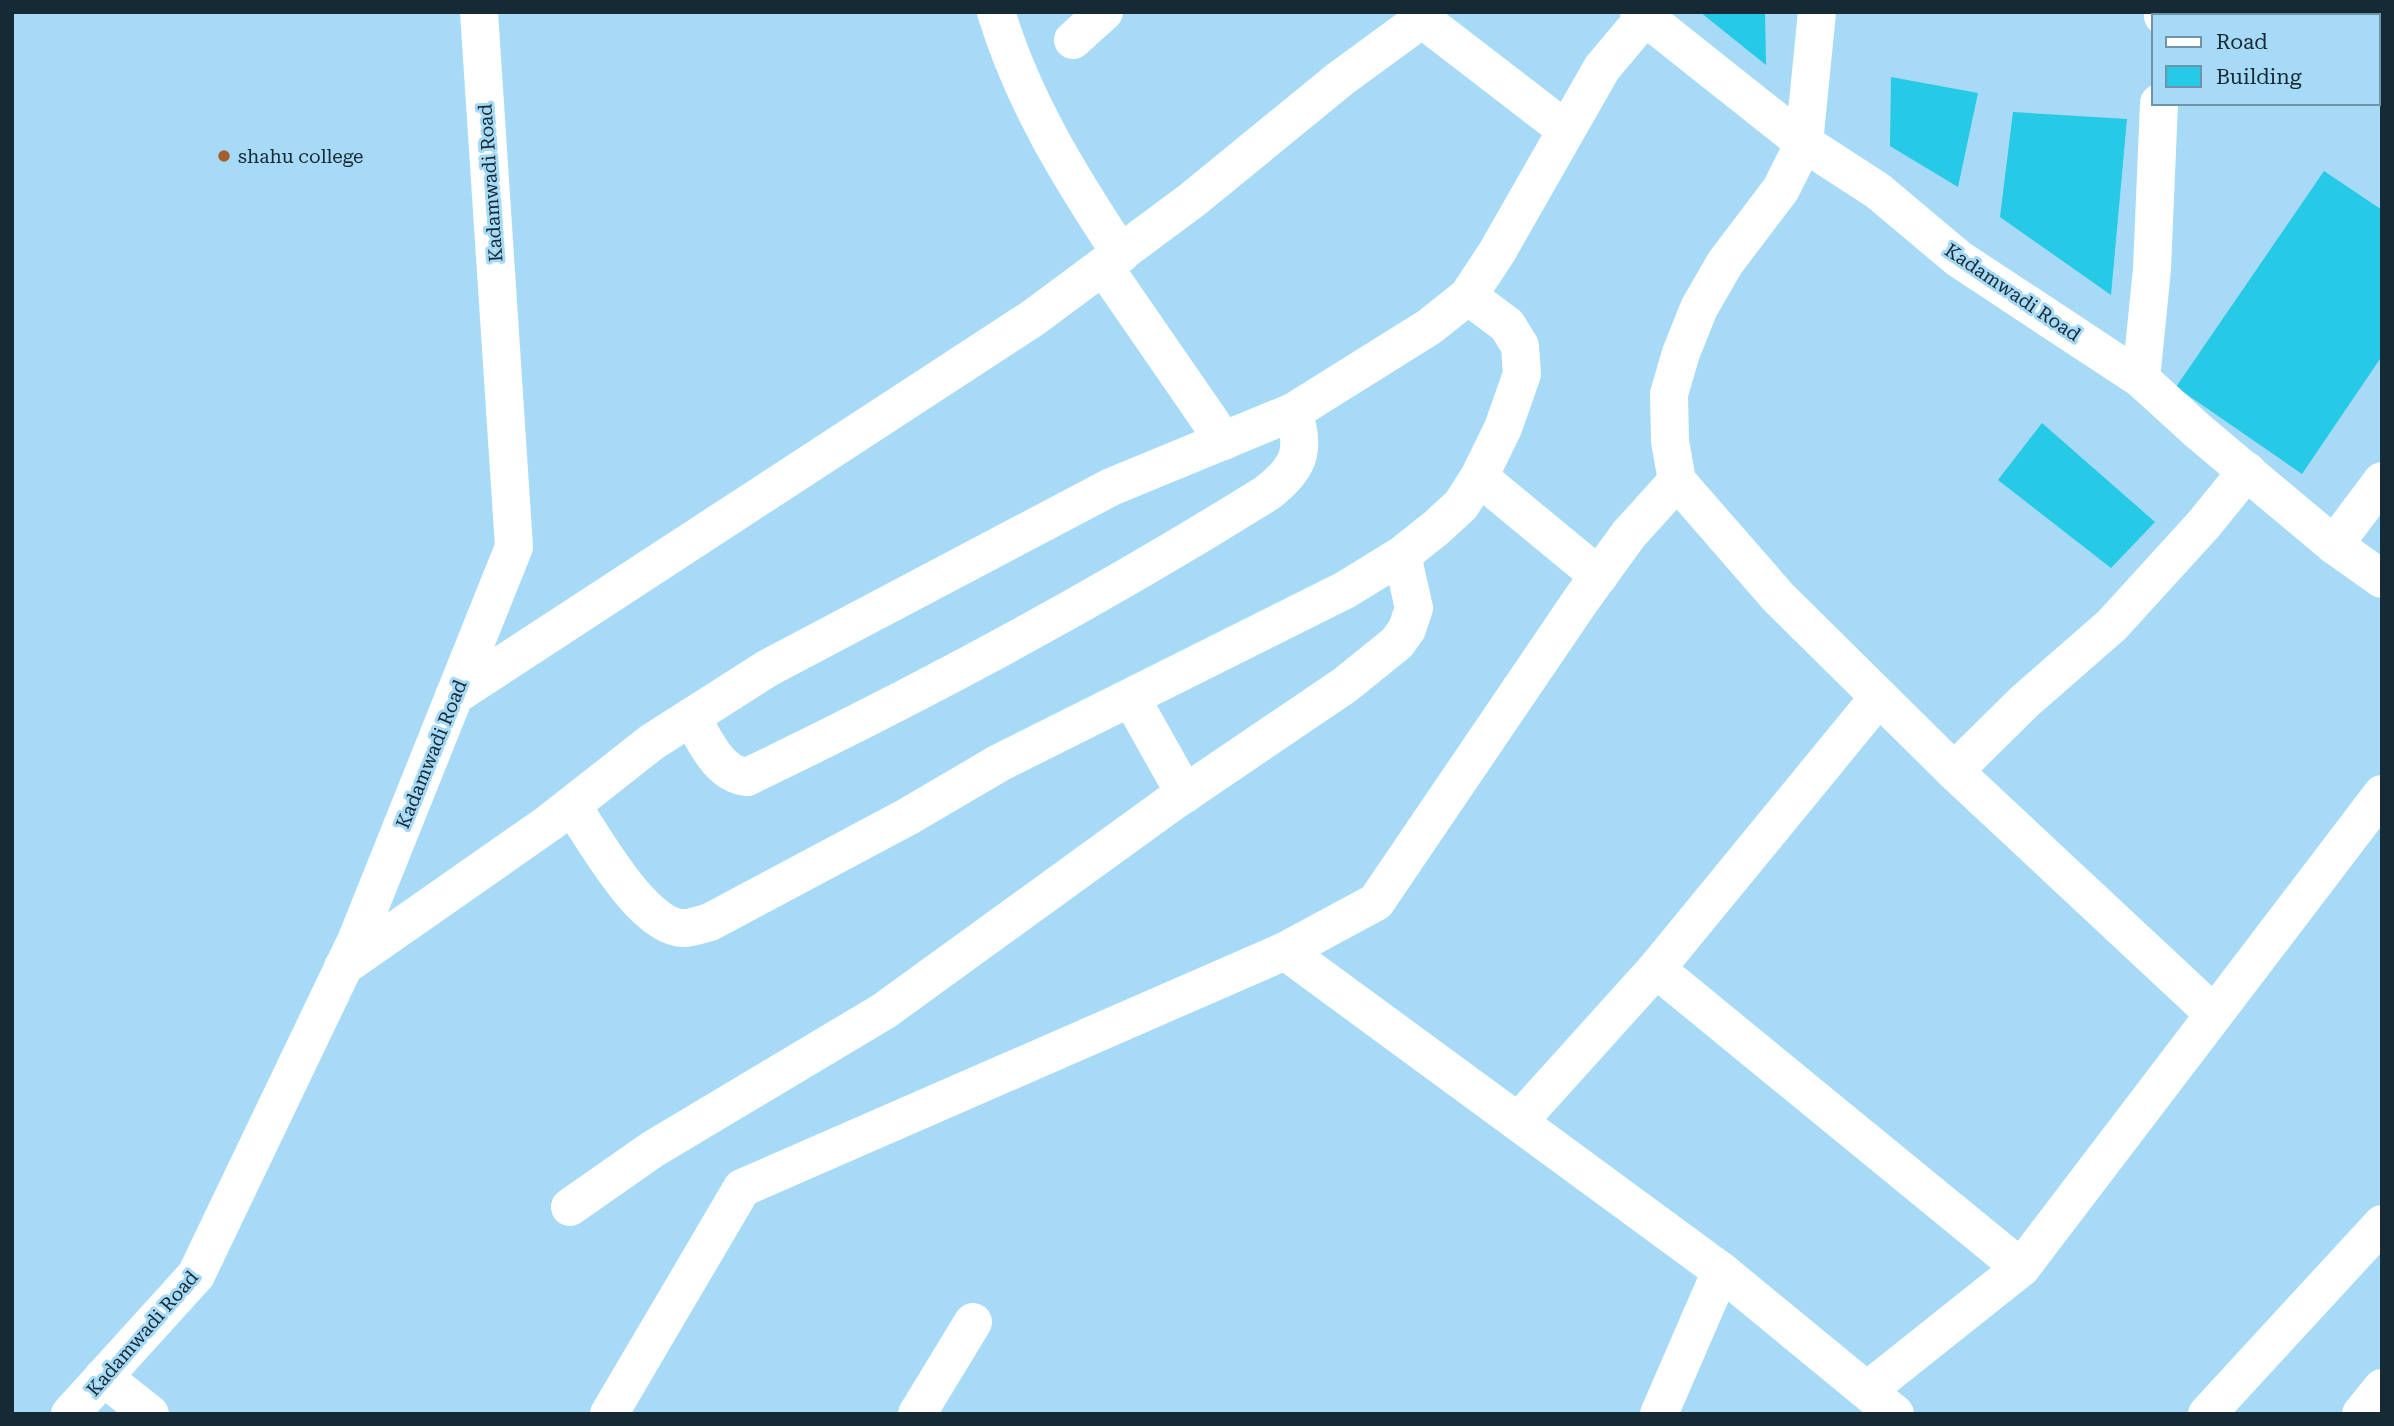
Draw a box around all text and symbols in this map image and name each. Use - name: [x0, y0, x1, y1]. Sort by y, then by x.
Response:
- legend: [2152, 14, 2380, 105]
- text: Road: [2216, 30, 2268, 54]
- text: Building: [2216, 65, 2302, 89]
- street label: Kadamwadi Road: [473, 103, 508, 263]
- place label: shahu college: [238, 145, 363, 168]
- marker: shahu college: [216, 148, 232, 164]
- street label: Kadamwadi Road: [1941, 239, 2085, 346]
- street label: Kadamwadi Road: [391, 676, 472, 832]
- street label: Kadamwadi Road: [82, 1266, 203, 1401]

